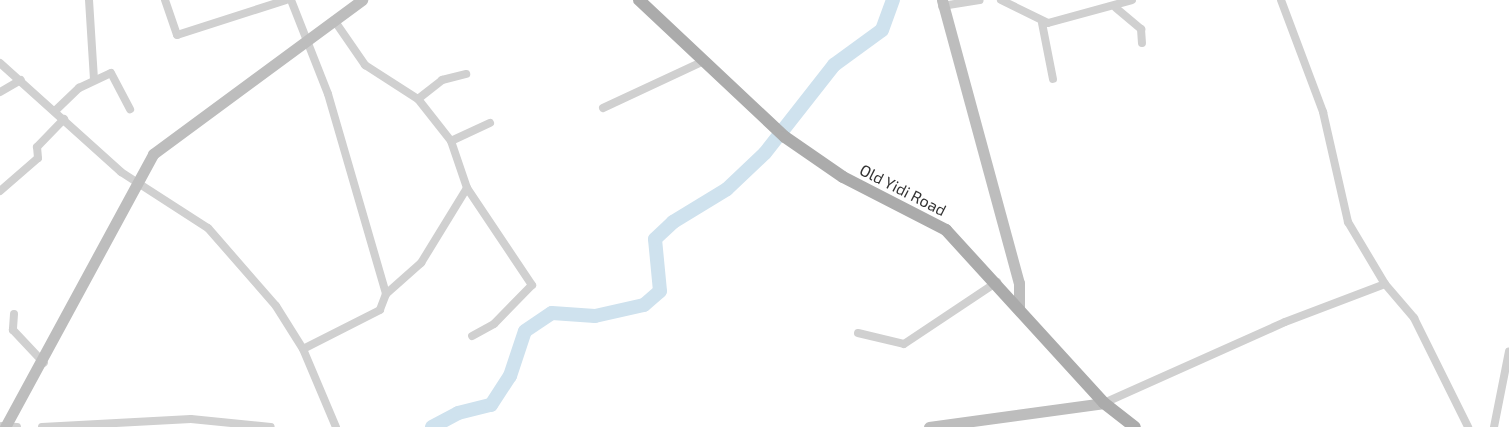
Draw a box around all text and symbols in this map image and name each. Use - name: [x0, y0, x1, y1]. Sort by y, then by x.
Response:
- street label: Old Yidi Road: [856, 160, 950, 220]

